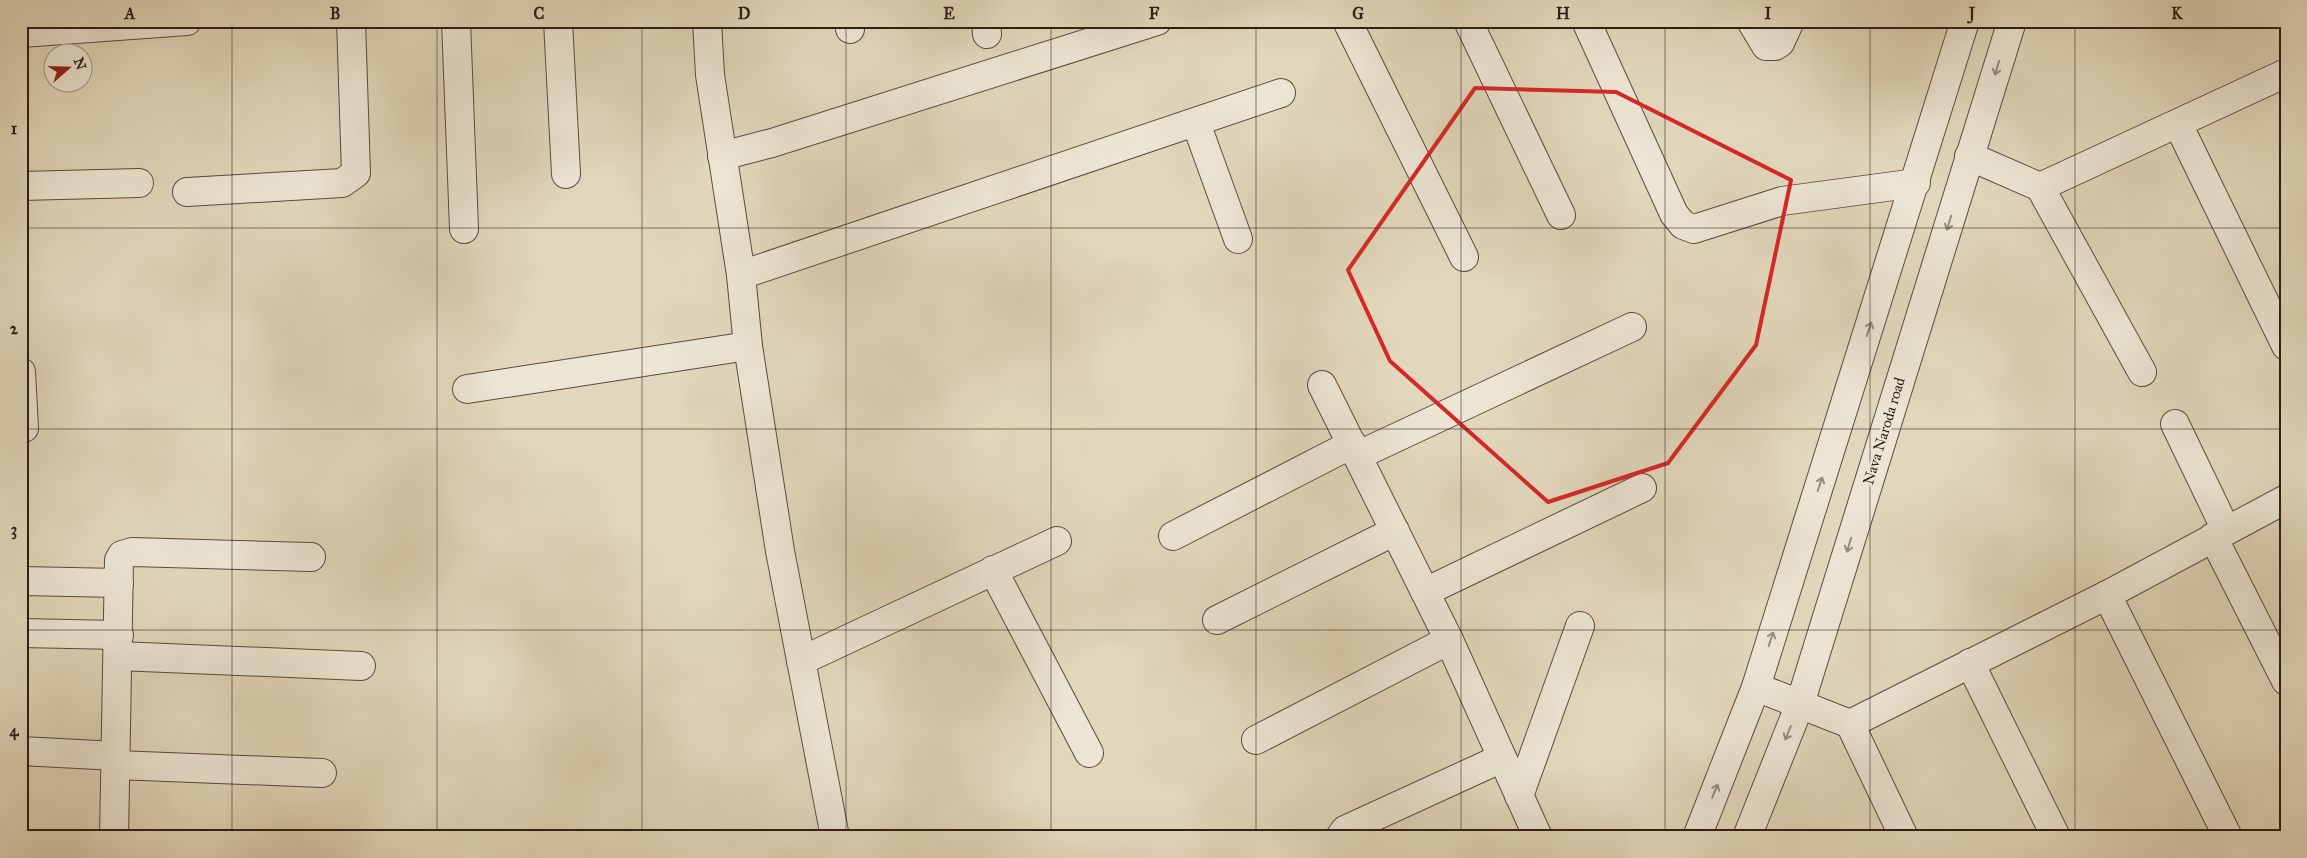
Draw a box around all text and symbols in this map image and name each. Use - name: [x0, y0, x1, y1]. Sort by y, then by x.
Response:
- text: A: [124, 4, 136, 23]
- text: B: [330, 4, 340, 23]
- text: C: [534, 4, 545, 23]
- text: D: [738, 4, 751, 23]
- text: E: [943, 4, 955, 23]
- text: F: [1149, 4, 1160, 23]
- text: G: [1352, 4, 1364, 23]
- text: H: [1556, 4, 1570, 23]
- text: I: [1765, 4, 1772, 23]
- text: J: [1967, 4, 1976, 24]
- text: K: [2171, 4, 2183, 23]
- north arrow: [42, 42, 92, 92]
- text: N: [70, 55, 90, 72]
- one-way arrow: [1992, 59, 2002, 75]
- text: 1: [11, 119, 18, 138]
- one-way arrow: [1943, 214, 1953, 230]
- text: 2: [10, 319, 19, 338]
- one-way arrow: [1865, 322, 1874, 338]
- street label: Nava Naroda road: [1859, 375, 1909, 487]
- one-way arrow: [1816, 477, 1825, 493]
- text: 3: [11, 520, 17, 540]
- one-way arrow: [1844, 537, 1853, 553]
- one-way arrow: [1767, 632, 1776, 647]
- text: 4: [10, 721, 20, 741]
- one-way arrow: [1783, 725, 1793, 740]
- one-way arrow: [1711, 784, 1720, 799]

